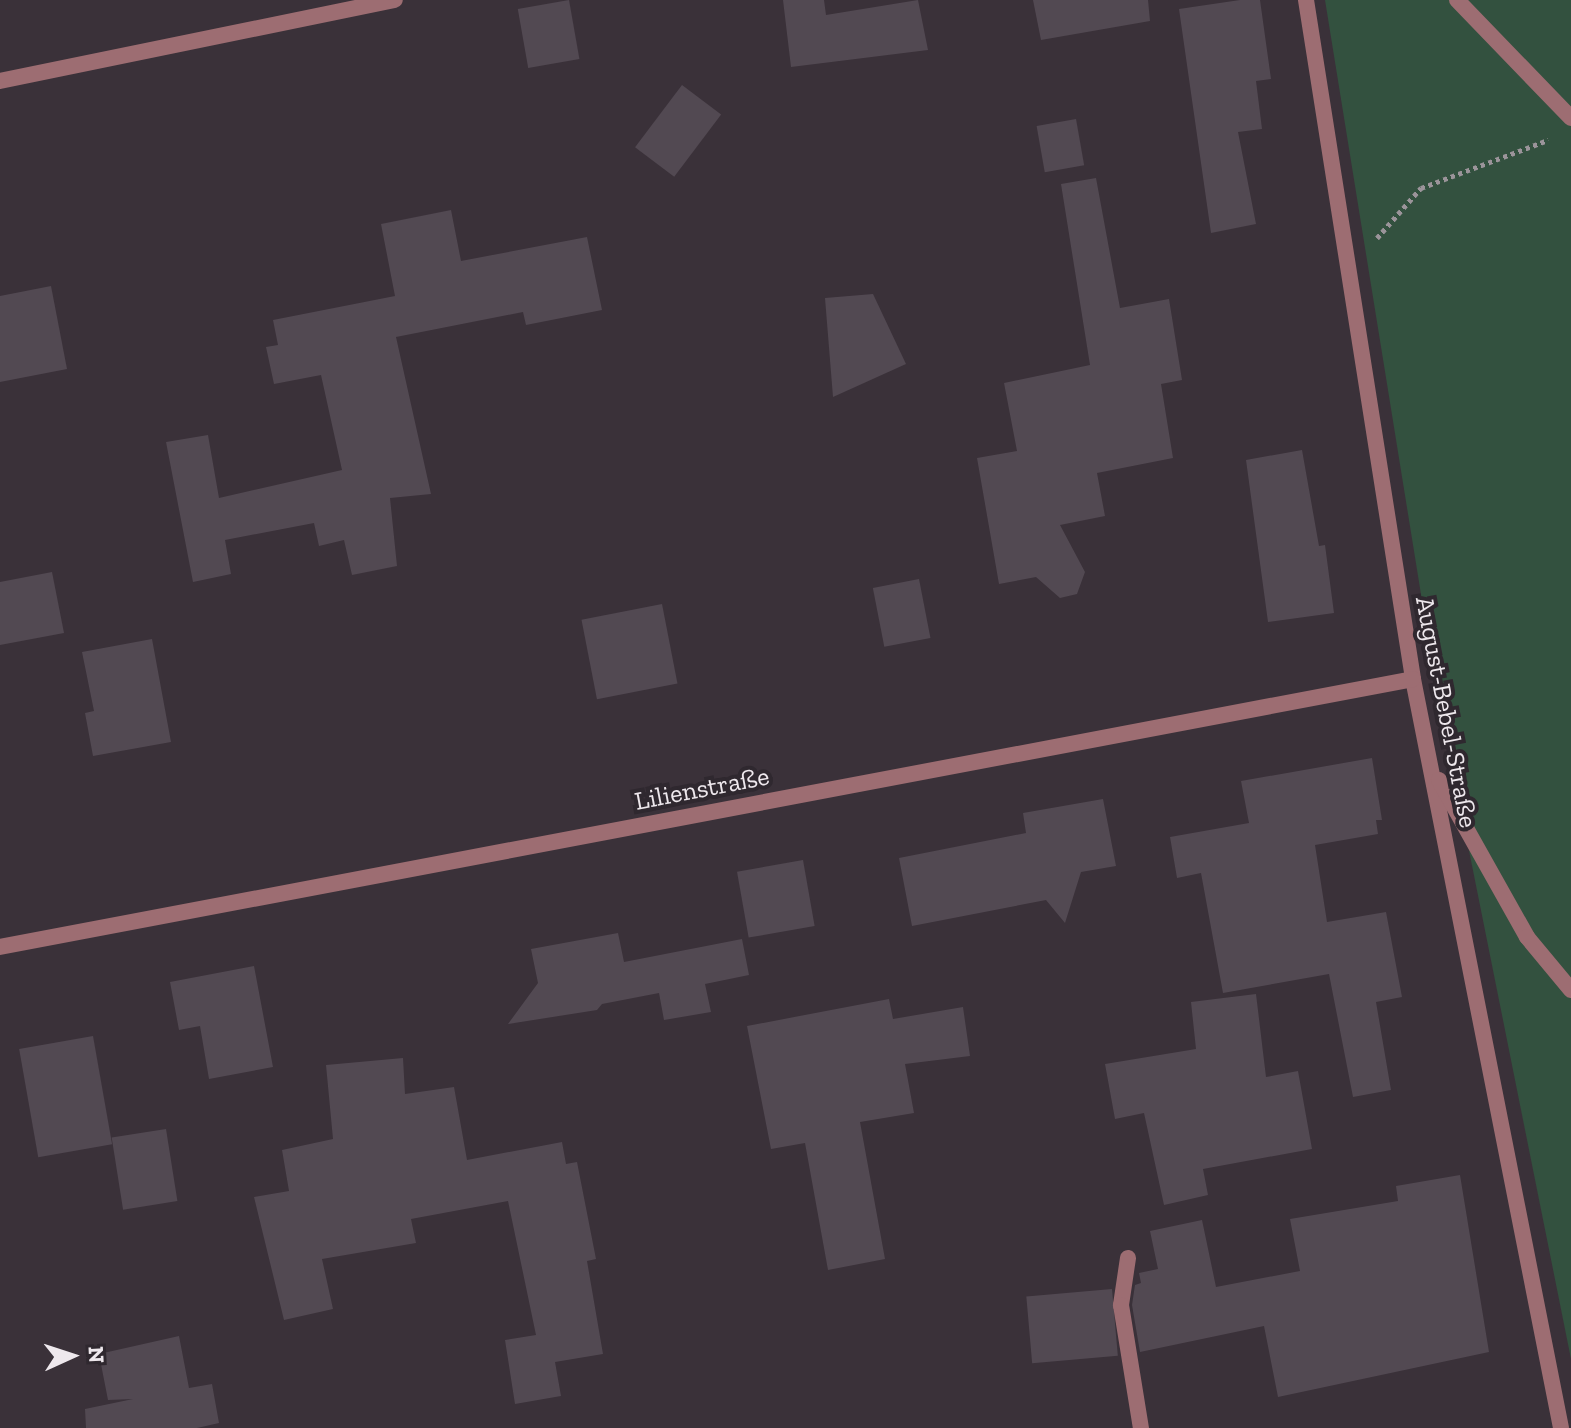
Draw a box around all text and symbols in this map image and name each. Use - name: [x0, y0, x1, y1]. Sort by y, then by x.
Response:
- street label: August-Bebel-Straße: [1408, 594, 1484, 830]
- street label: Lilienstraße: [632, 761, 772, 817]
- north arrow: [32, 1316, 112, 1396]
- text: N: [83, 1346, 110, 1364]

